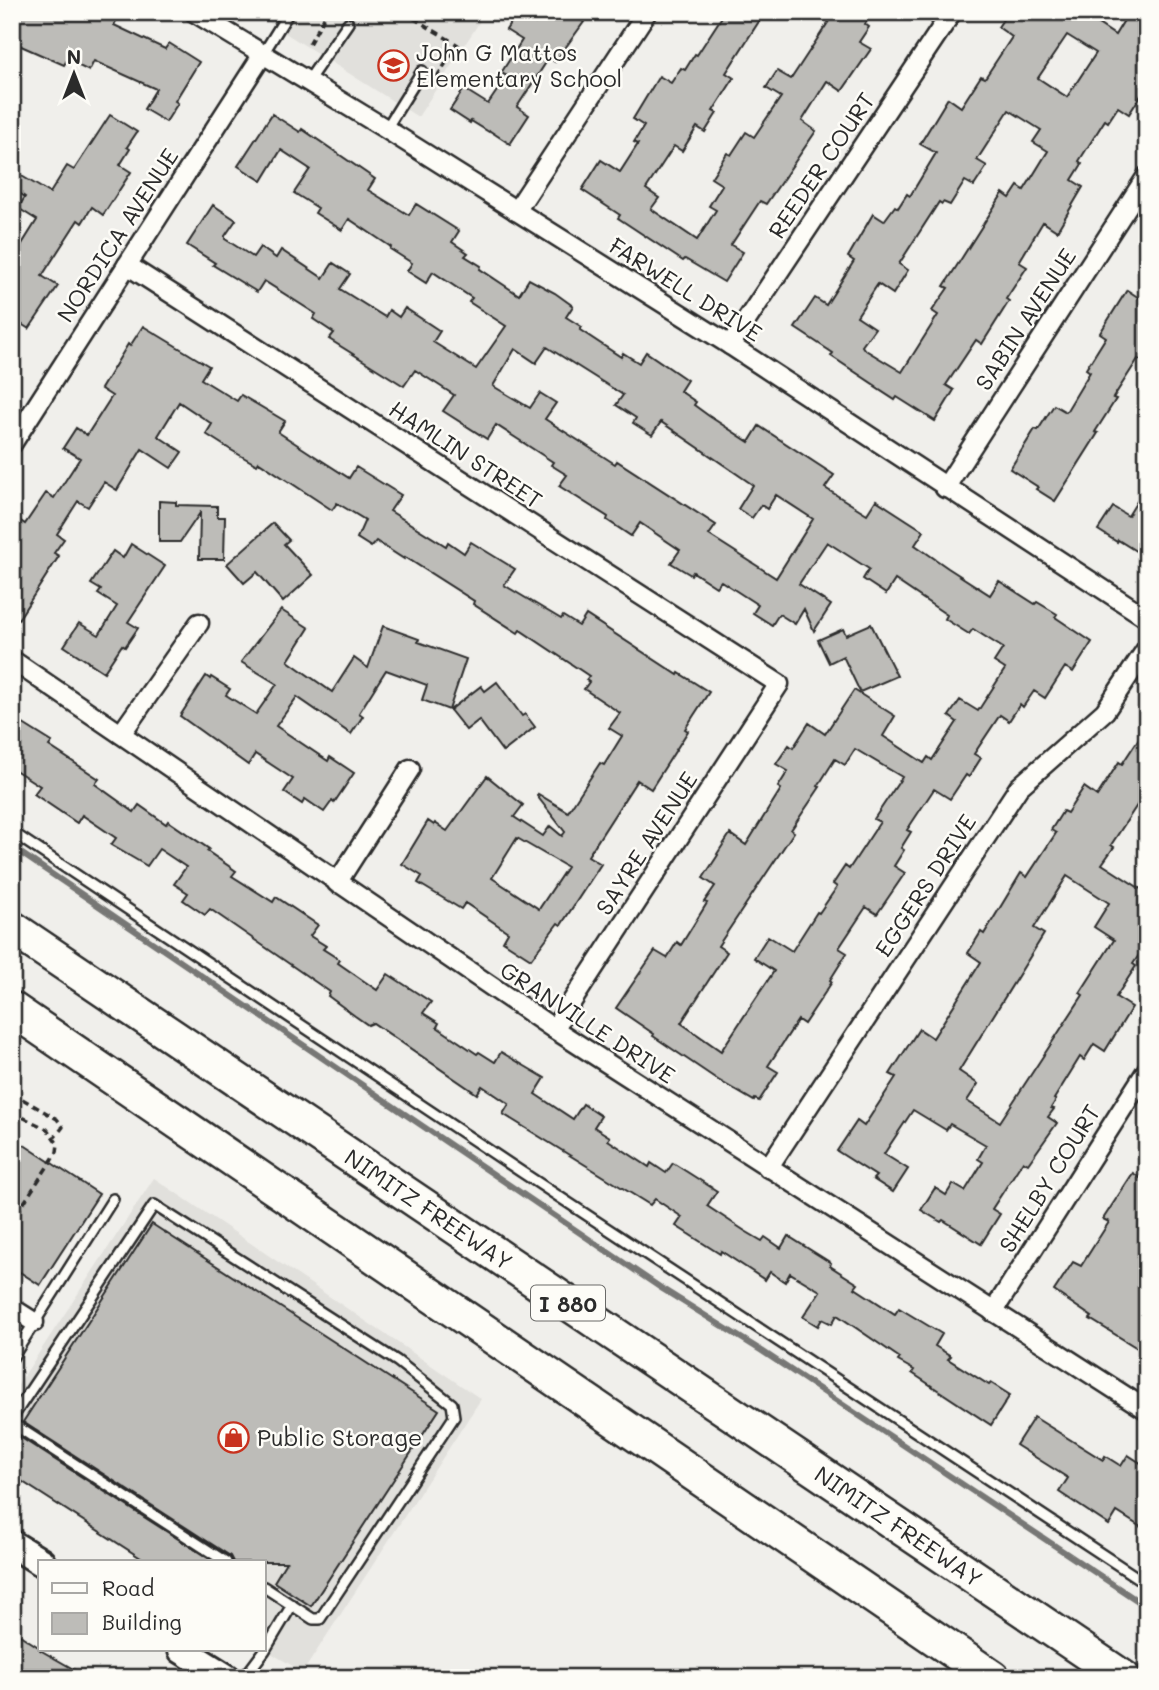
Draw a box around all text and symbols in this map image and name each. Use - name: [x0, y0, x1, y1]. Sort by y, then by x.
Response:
- place label: John G Mattos Elementary School: [416, 37, 622, 93]
- north arrow: [38, 38, 108, 108]
- text: N: [67, 44, 81, 69]
- school or university icon: John G Mattos Elementary School: [376, 48, 410, 82]
- street label: REEDER COURT: [761, 86, 881, 244]
- street label: NORDICA AVENUE: [50, 142, 184, 328]
- street label: FARWELL DRIVE: [604, 230, 768, 348]
- street label: SABIN AVENUE: [968, 242, 1082, 396]
- street label: HAMLIN STREET: [384, 393, 548, 515]
- street label: SAYRE AVENUE: [588, 766, 704, 920]
- street label: EGGERS DRIVE: [868, 808, 982, 962]
- street label: GRANVILLE DRIVE: [495, 954, 681, 1090]
- street label: SHELBY COURT: [992, 1098, 1106, 1258]
- street label: NIMITZ FREEWAY: [339, 1142, 519, 1276]
- road number: I 880: [531, 1286, 605, 1320]
- shop icon: Public Storage: [217, 1420, 251, 1454]
- place label: Public Storage: [257, 1422, 422, 1452]
- street label: NIMITZ FREEWAY: [809, 1459, 989, 1593]
- legend: [38, 1560, 266, 1652]
- text: Road: [102, 1574, 154, 1601]
- text: Building: [102, 1608, 182, 1635]

